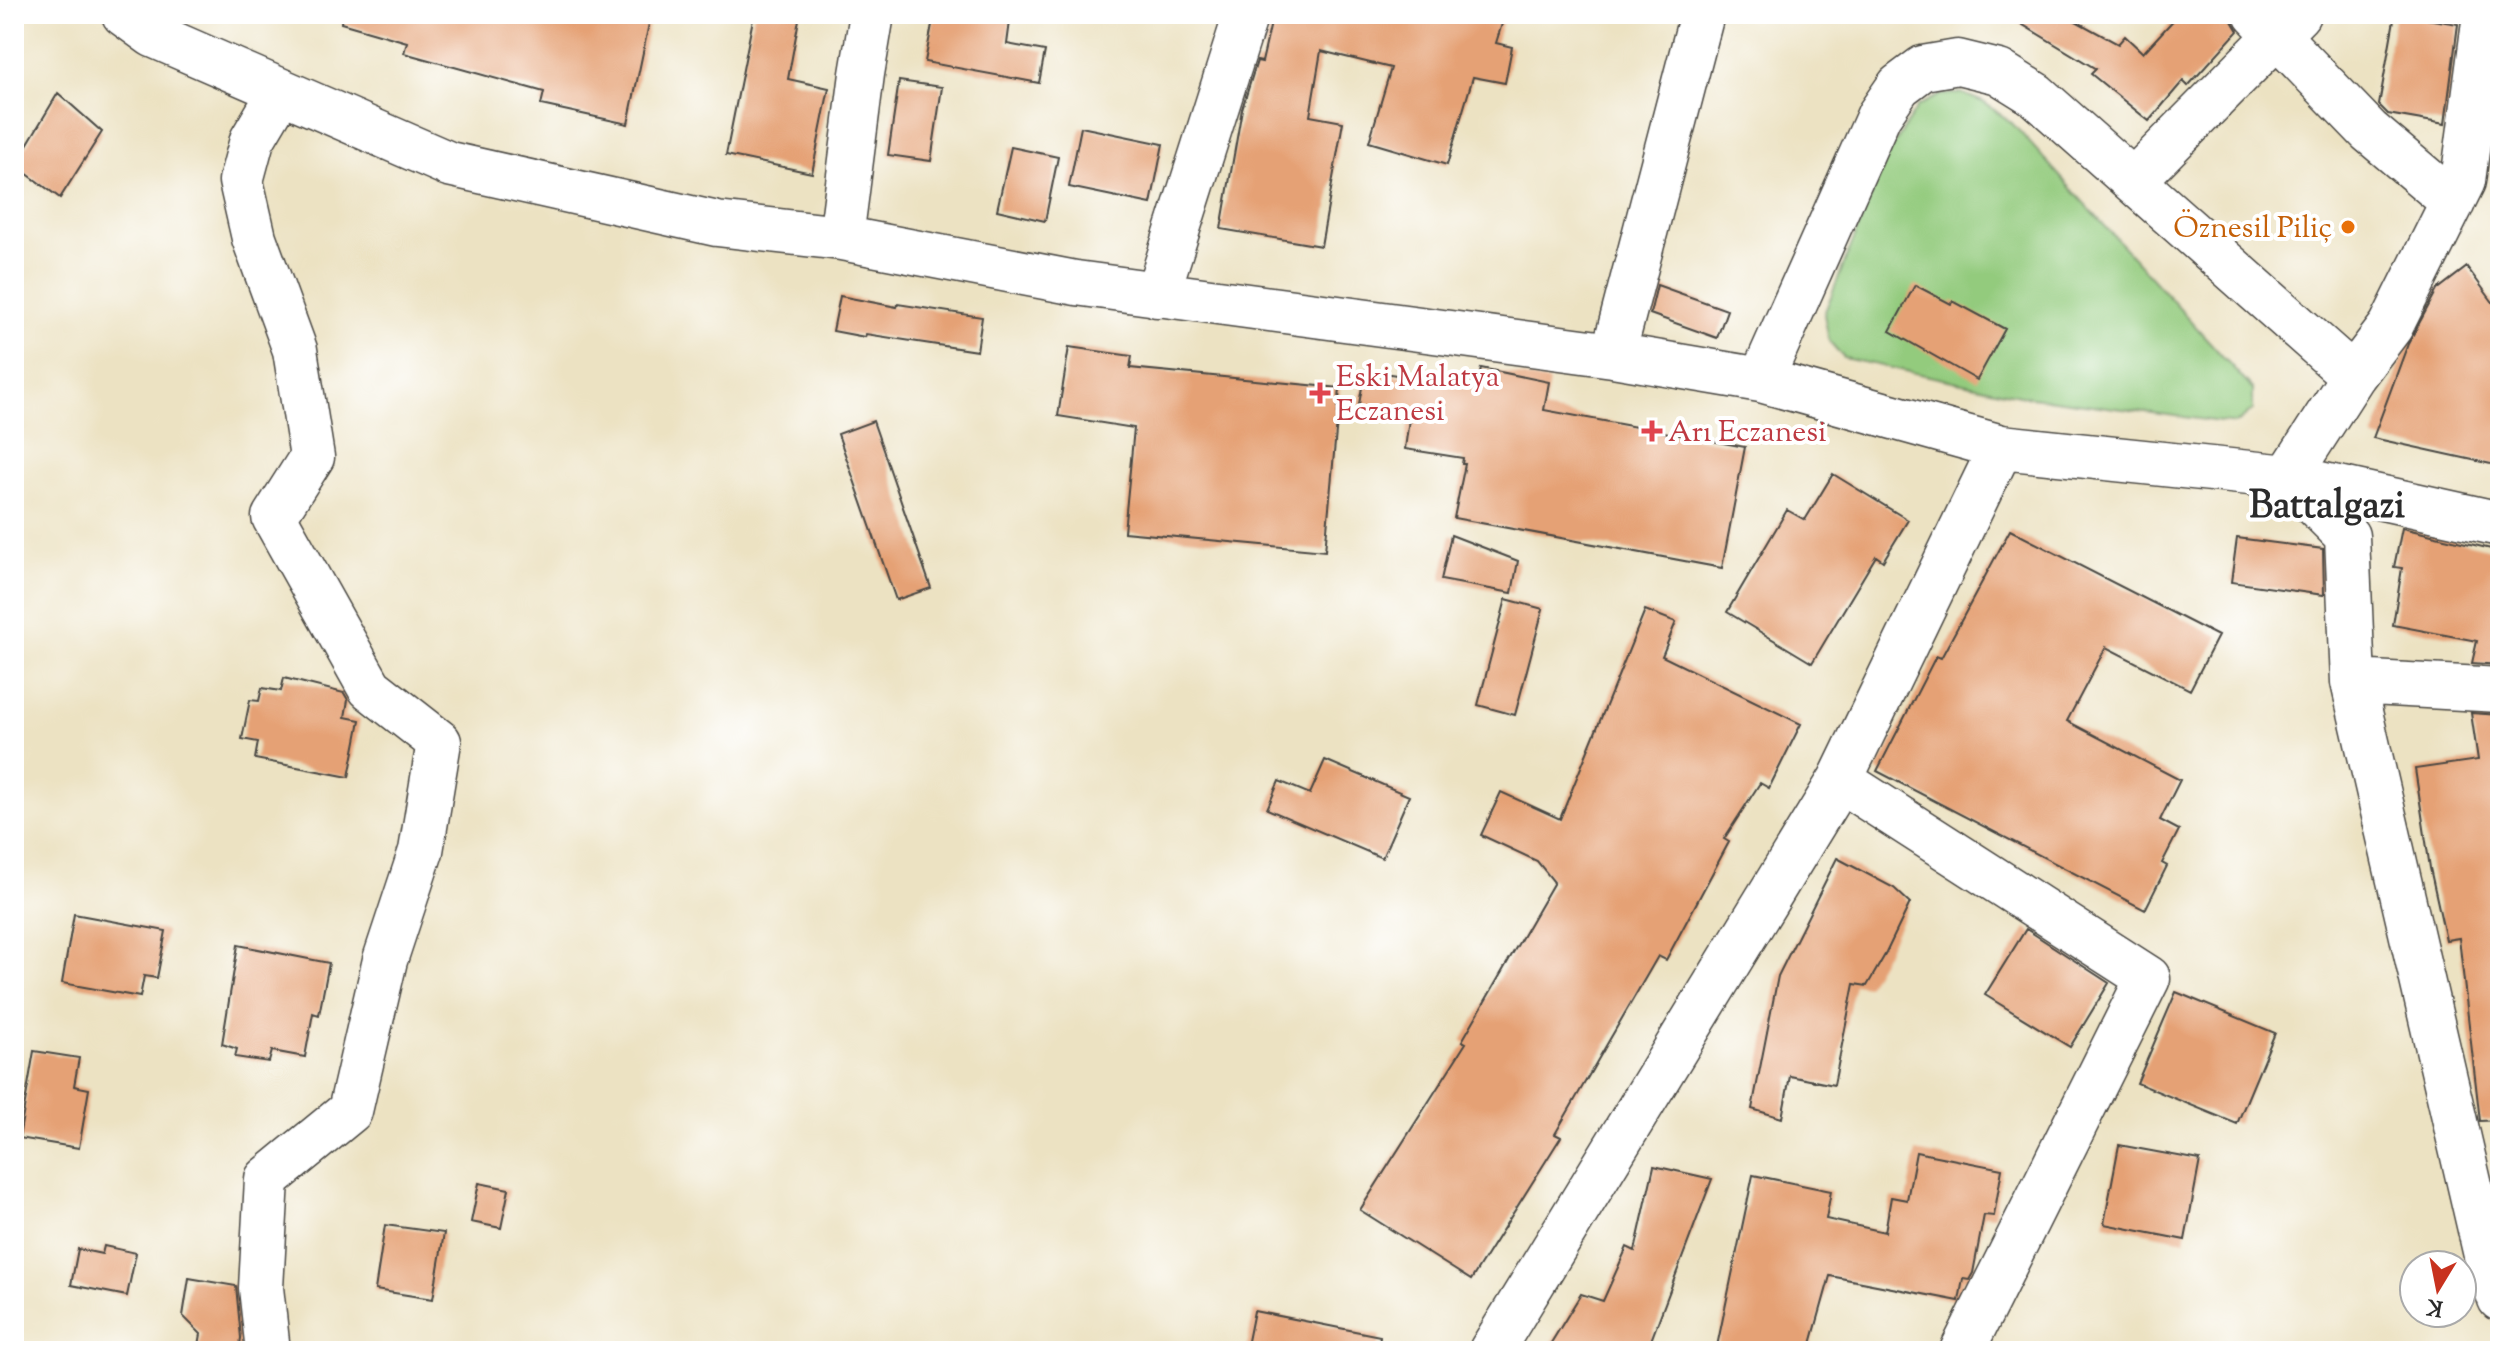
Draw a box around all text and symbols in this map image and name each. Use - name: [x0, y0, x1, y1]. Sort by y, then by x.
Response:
- place label: Öznesil Piliç: [2173, 208, 2332, 251]
- marker: Öznesil Piliç: [2339, 218, 2357, 236]
- place label: Eski Malatya Eczanesi: [1336, 357, 1500, 434]
- marker: Eski Malatya Eczanesi: [1311, 384, 1329, 402]
- place label: Arı Eczanesi: [1668, 412, 1827, 455]
- marker: Arı Eczanesi: [1643, 422, 1661, 440]
- district label: Battalgazi: [2249, 481, 2405, 535]
- north arrow: [2398, 1249, 2478, 1329]
- text: K: [2424, 1289, 2446, 1323]

